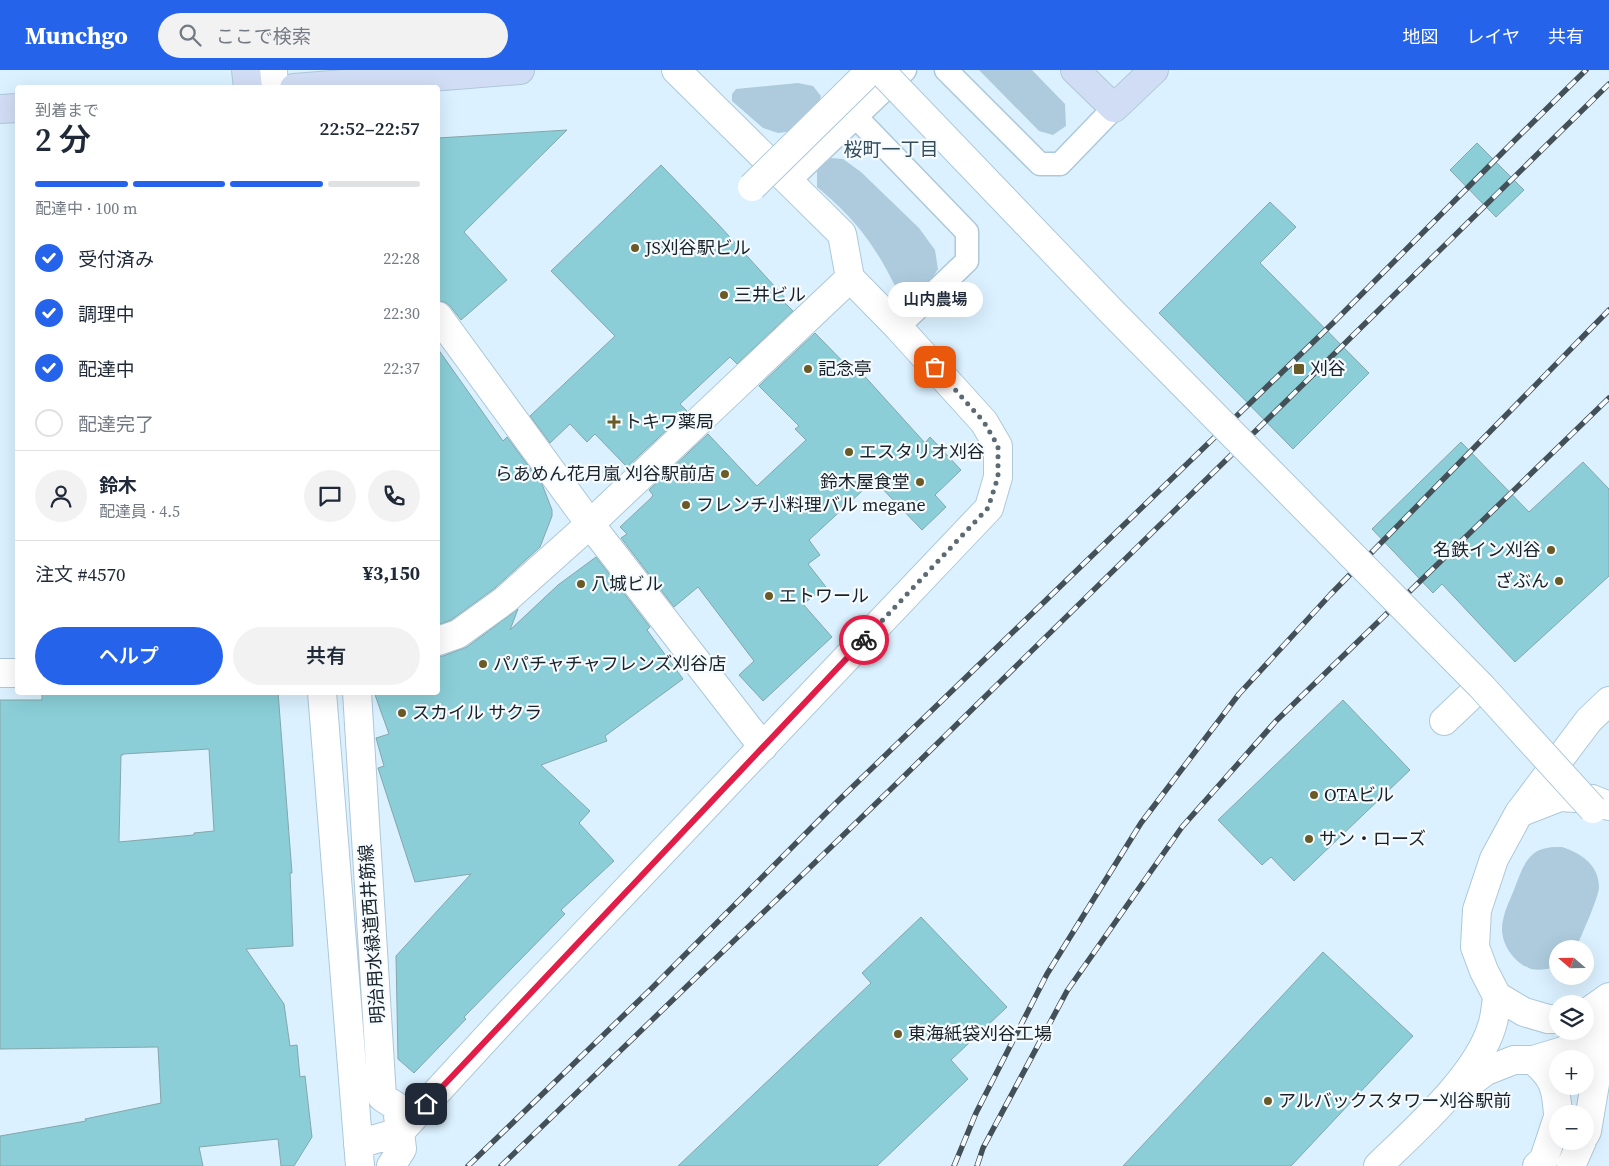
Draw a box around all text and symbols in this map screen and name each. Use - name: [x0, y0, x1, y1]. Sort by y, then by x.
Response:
- search box: [158, 13, 508, 58]
- text: Munchgo: [25, 19, 128, 52]
- icon: search: [176, 21, 204, 49]
- text: ここで検索: [216, 23, 311, 49]
- text: 地図: [1403, 24, 1439, 49]
- text: レイヤ: [1467, 24, 1520, 49]
- text: 共有: [1548, 24, 1584, 49]
- text: 到着まで: [35, 99, 99, 121]
- text: 22:52–22:57: [320, 115, 420, 141]
- text: 2 分: [35, 118, 91, 162]
- district label: 桜町一丁目: [843, 136, 939, 162]
- text: 配達中 · 100 m: [35, 197, 137, 219]
- place label: JS刈谷駅ビル: [644, 235, 751, 260]
- marker: JS刈谷駅ビル: [629, 242, 641, 254]
- icon: check: [35, 244, 63, 272]
- text: 受付済み: [78, 246, 154, 272]
- text: 22:28: [383, 247, 420, 269]
- place label: 三井ビル: [734, 282, 806, 307]
- callout: 山内農場: [888, 282, 982, 317]
- text: 山内農場: [903, 288, 968, 310]
- marker: 三井ビル: [718, 289, 730, 301]
- icon: check: [35, 299, 63, 327]
- text: 調理中: [78, 301, 135, 327]
- text: 22:30: [383, 302, 420, 324]
- pin: [914, 346, 956, 388]
- icon: bag: [921, 353, 949, 381]
- icon: check: [35, 354, 63, 382]
- text: 配達中: [78, 356, 135, 382]
- place label: 記念亭: [818, 356, 872, 381]
- place label: 刈谷: [1310, 356, 1346, 381]
- text: 22:37: [383, 357, 420, 379]
- marker: 刈谷: [1292, 362, 1306, 376]
- marker: 記念亭: [802, 363, 814, 375]
- place label: トキワ薬局: [624, 409, 714, 434]
- text: 配達完了: [78, 411, 154, 437]
- marker: トキワ薬局: [608, 416, 620, 428]
- place label: エスタリオ刈谷: [859, 439, 985, 464]
- marker: エスタリオ刈谷: [843, 446, 855, 458]
- place label: らあめん花月嵐 刈谷駅前店: [495, 461, 715, 486]
- marker: らあめん花月嵐 刈谷駅前店: [719, 468, 731, 480]
- place label: 鈴木屋食堂: [820, 469, 910, 494]
- button: person: [35, 470, 87, 522]
- button: chat: [304, 470, 356, 522]
- button: phone: [368, 470, 420, 522]
- text: 鈴木: [99, 472, 137, 498]
- marker: 鈴木屋食堂: [914, 476, 926, 488]
- place label: フレンチ小料理バル megane: [696, 492, 926, 517]
- marker: フレンチ小料理バル megane: [680, 499, 692, 511]
- text: 配達員 · 4.5: [99, 500, 180, 522]
- place label: 名鉄イン刈谷: [1433, 537, 1541, 562]
- marker: 名鉄イン刈谷: [1545, 544, 1557, 556]
- text: ¥3,150: [363, 560, 420, 586]
- text: 注文 #4570: [35, 561, 125, 587]
- place label: ざぶん: [1495, 568, 1549, 593]
- place label: 八城ビル: [591, 571, 663, 596]
- marker: ざぶん: [1553, 575, 1565, 587]
- marker: 八城ビル: [575, 578, 587, 590]
- place label: エトワール: [779, 583, 869, 608]
- marker: エトワール: [763, 590, 775, 602]
- courier: [839, 615, 889, 665]
- icon: bike: [850, 626, 878, 654]
- button: ヘルプ: [35, 627, 223, 685]
- button: 共有: [233, 627, 420, 685]
- place label: パパチャチャフレンズ刈谷店: [493, 651, 726, 676]
- marker: パパチャチャフレンズ刈谷店: [477, 658, 489, 670]
- place label: スカイル サクラ: [412, 700, 542, 725]
- marker: スカイル サクラ: [396, 707, 408, 719]
- place label: OTAビル: [1324, 782, 1394, 807]
- marker: OTAビル: [1308, 789, 1320, 801]
- place label: サン・ローズ: [1319, 826, 1426, 851]
- marker: サン・ローズ: [1303, 833, 1315, 845]
- street label: 明治用水緑道西井筋線: [353, 843, 390, 1025]
- north arrow: [1549, 940, 1594, 985]
- map controls: [1549, 940, 1594, 1150]
- button: layers: [1549, 995, 1594, 1040]
- place label: 東海紙袋刈谷工場: [908, 1021, 1052, 1046]
- marker: 東海紙袋刈谷工場: [892, 1028, 904, 1040]
- button: +: [1549, 1050, 1594, 1095]
- pin: [405, 1083, 447, 1125]
- place label: アルバックスタワー刈谷駅前: [1278, 1088, 1511, 1113]
- icon: home: [412, 1090, 440, 1118]
- marker: アルバックスタワー刈谷駅前: [1262, 1095, 1274, 1107]
- button: −: [1549, 1105, 1594, 1150]

